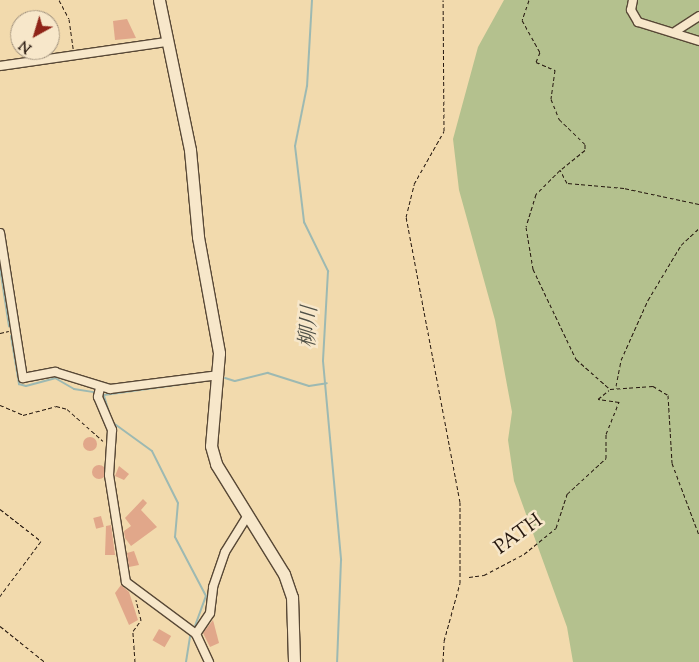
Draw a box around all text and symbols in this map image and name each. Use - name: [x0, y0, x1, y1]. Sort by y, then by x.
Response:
- north arrow: [10, 10, 60, 60]
- text: N: [16, 35, 37, 57]
- water label: 柳川: [296, 305, 324, 349]
- street label: PATH: [490, 509, 548, 561]

